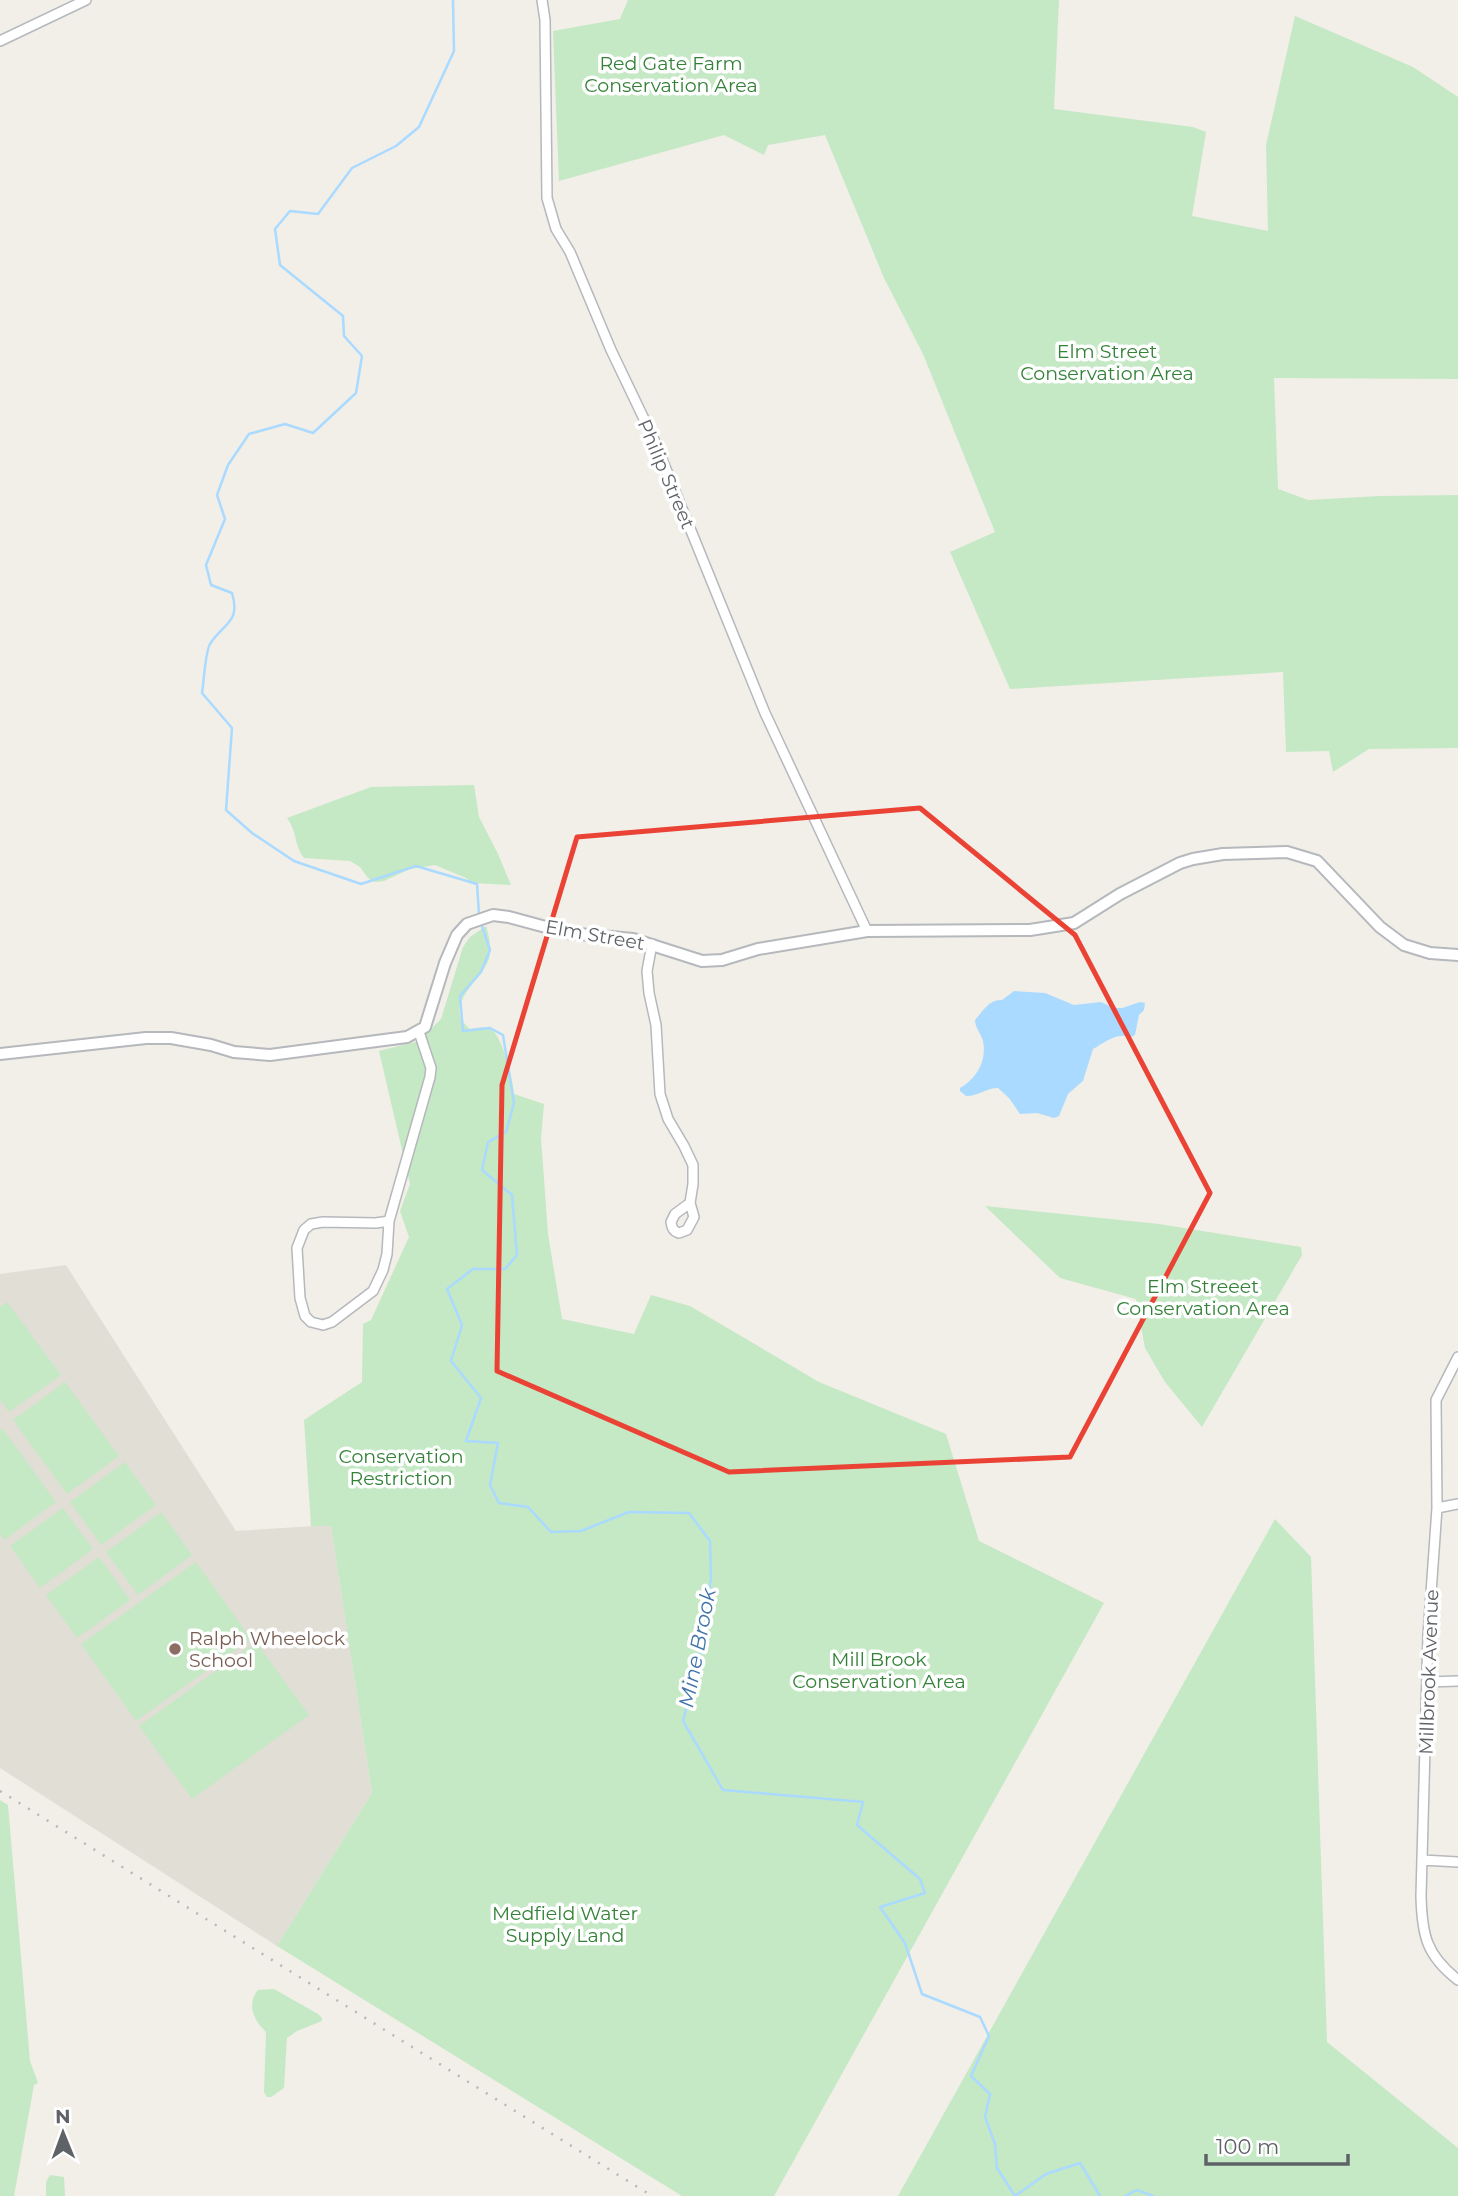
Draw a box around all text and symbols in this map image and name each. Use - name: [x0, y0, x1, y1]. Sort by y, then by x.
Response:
- park label: Red Gate Farm Conservation Area: [584, 52, 758, 97]
- park label: Elm Street Conservation Area: [1020, 340, 1194, 385]
- street label: Philip Street: [633, 416, 700, 533]
- street label: Elm Street: [544, 915, 647, 955]
- park label: Elm Streeet Conservation Area: [1116, 1275, 1290, 1320]
- park label: Conservation Restriction: [338, 1445, 464, 1490]
- water label: Mine Brook: [673, 1585, 721, 1710]
- street label: Millbrook Avenue: [1415, 1589, 1443, 1755]
- place label: Ralph Wheelock School: [189, 1627, 346, 1672]
- marker: Ralph Wheelock School: [167, 1641, 183, 1657]
- park label: Mill Brook Conservation Area: [792, 1648, 966, 1693]
- park label: Medfield Water Supply Land: [492, 1902, 638, 1947]
- north arrow: [28, 2098, 98, 2168]
- text: N: [55, 2105, 71, 2128]
- scale bar: [1206, 2122, 1348, 2166]
- text: 100 m: [1216, 2134, 1279, 2159]

